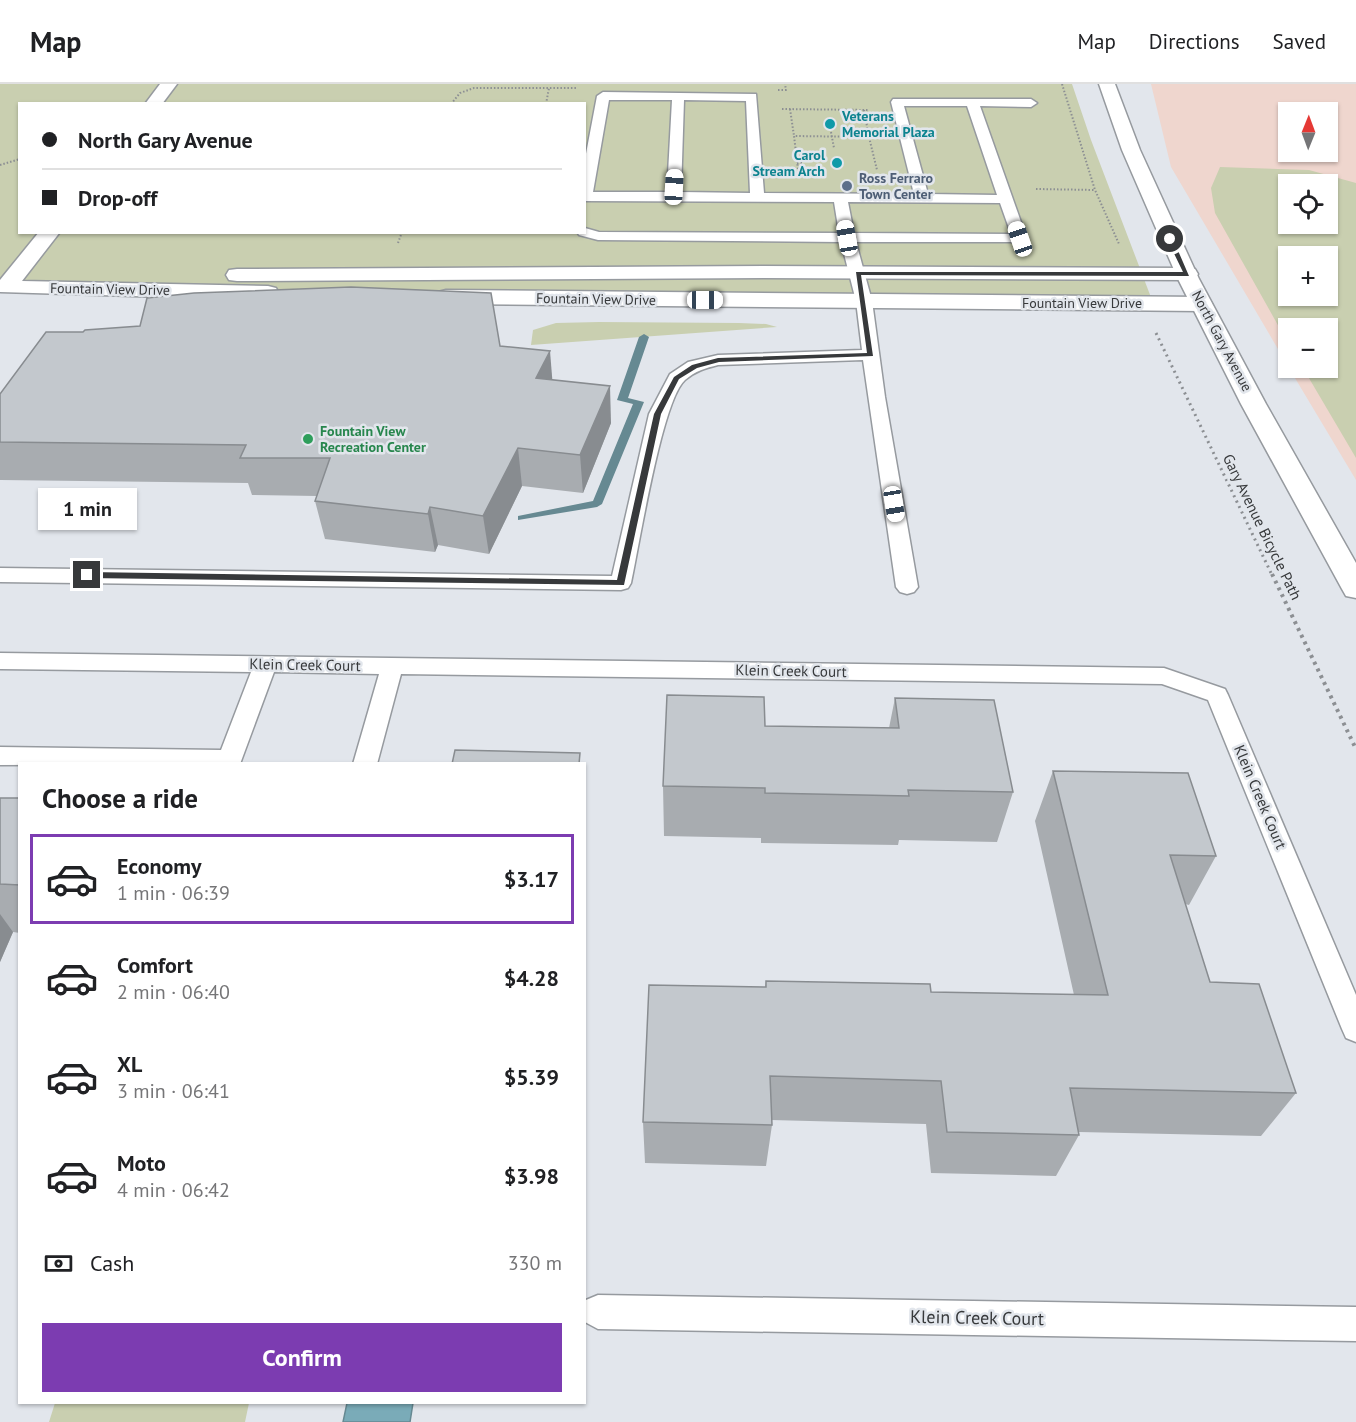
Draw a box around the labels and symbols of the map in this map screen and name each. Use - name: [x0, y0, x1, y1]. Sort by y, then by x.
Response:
- north arrow: [1278, 102, 1338, 162]
- place label: Veterans Memorial Plaza: [841, 107, 935, 141]
- marker: Veterans Memorial Plaza: [823, 117, 837, 131]
- place label: Carol Stream Arch: [752, 146, 826, 180]
- marker: Carol Stream Arch: [830, 156, 844, 170]
- car: [664, 169, 684, 205]
- place label: Ross Ferraro Town Center: [859, 169, 934, 203]
- marker: Ross Ferraro Town Center: [840, 179, 854, 193]
- car: [835, 219, 859, 257]
- car: [1006, 219, 1034, 259]
- route start: [1156, 225, 1183, 252]
- street label: Fountain View Drive: [50, 279, 170, 299]
- street label: North Gary Avenue: [1188, 288, 1256, 394]
- street label: Fountain View Drive: [536, 289, 656, 309]
- car: [687, 291, 723, 309]
- street label: Fountain View Drive: [1022, 294, 1142, 312]
- place label: Fountain View Recreation Center: [320, 422, 426, 456]
- marker: Fountain View Recreation Center: [301, 432, 315, 446]
- street label: Gary Avenue Bicycle Path: [1219, 451, 1306, 603]
- car: [882, 485, 906, 523]
- callout: 1 min: [38, 488, 136, 530]
- route end: [73, 561, 100, 588]
- street label: Klein Creek Court: [249, 654, 361, 675]
- street label: Klein Creek Court: [735, 660, 847, 681]
- street label: Klein Creek Court: [1230, 742, 1291, 852]
- street label: Klein Creek Court: [910, 1305, 1044, 1330]

